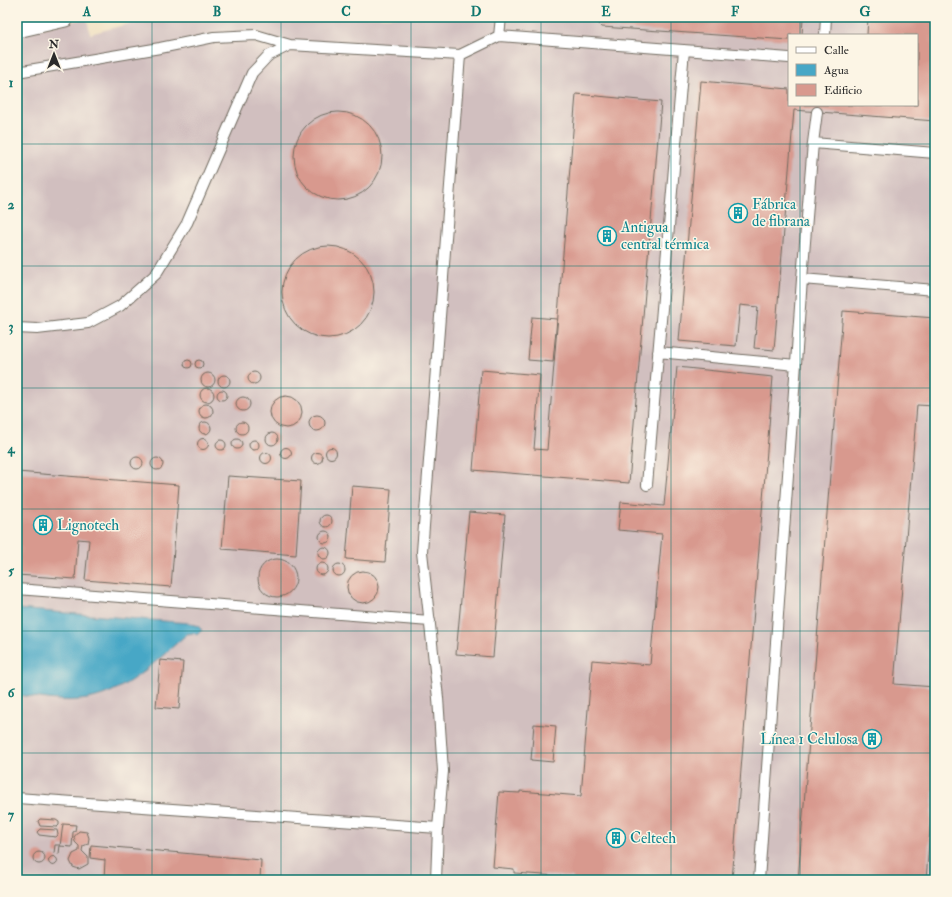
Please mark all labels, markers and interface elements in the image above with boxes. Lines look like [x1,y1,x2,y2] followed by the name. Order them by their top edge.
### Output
[82,4,92,20] text: A
[213,4,221,20] text: B
[341,4,351,20] text: C
[471,4,482,20] text: D
[601,4,611,20] text: E
[731,4,740,20] text: F
[860,4,871,20] text: G
[34,34,74,74] north arrow
[788,34,918,106] legend
[48,38,60,51] text: N
[824,43,849,58] text: Calle
[823,63,850,78] text: Agua
[9,75,14,91] text: 1
[824,83,862,98] text: Edificio
[752,195,811,231] place label: Fábrica de fibrana
[8,197,15,213] text: 2
[727,202,749,224] building icon: Fábrica de fibrana
[620,218,710,254] place label: Antigua central térmica
[596,225,618,247] building icon: Antigua central térmica
[9,319,14,335] text: 3
[6,441,15,457] text: 4
[32,514,54,536] building icon: Lignotech
[57,516,119,535] place label: Lignotech
[8,563,14,579] text: 5
[8,685,16,701] text: 6
[861,728,883,750] building icon: Línea 1 Celulosa
[760,730,859,749] place label: Línea 1 Celulosa
[8,807,15,823] text: 7
[605,827,627,849] building icon: Celtech
[630,829,676,848] place label: Celtech

